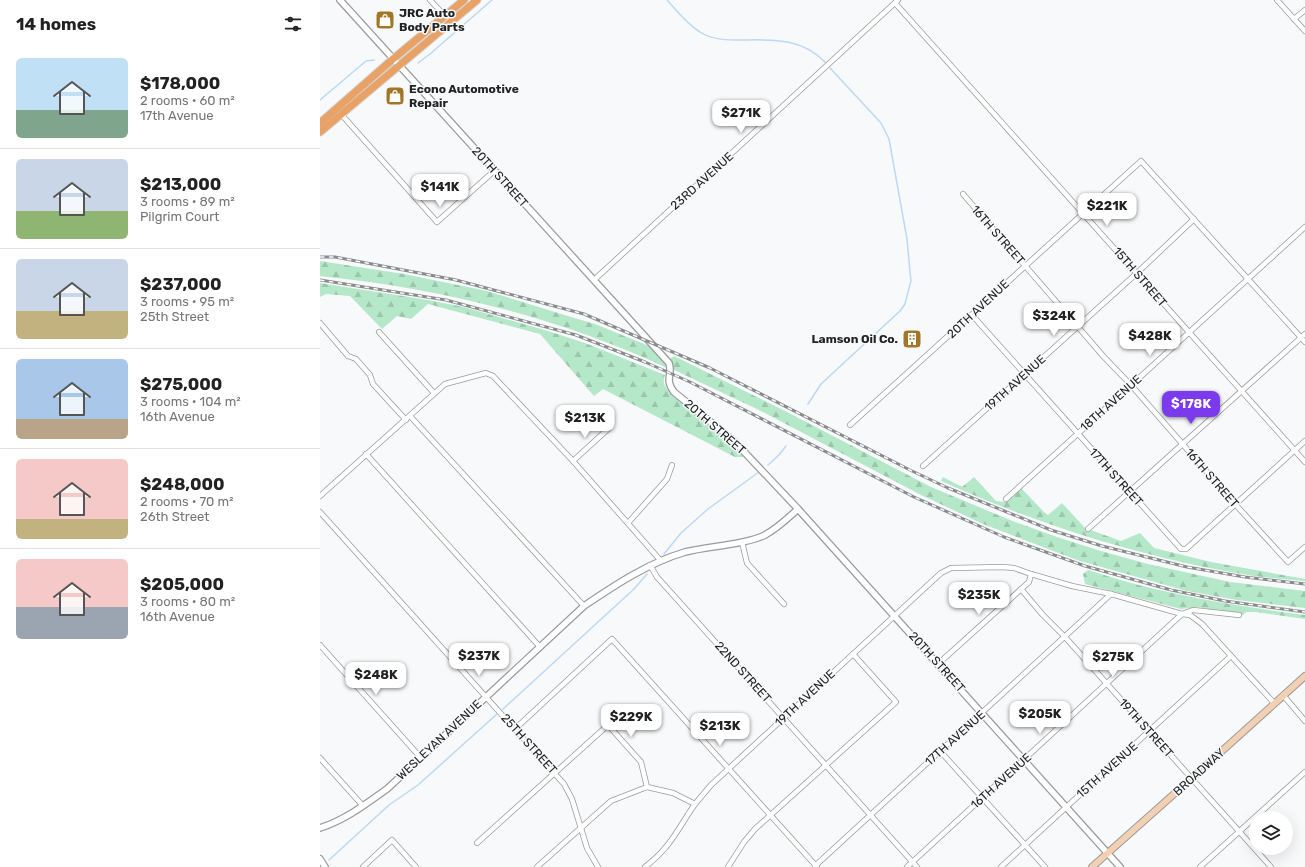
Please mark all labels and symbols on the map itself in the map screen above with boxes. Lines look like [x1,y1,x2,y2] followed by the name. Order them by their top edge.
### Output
[399,6,465,34] place label: JRC Auto Body Parts
[374,9,396,31] shop icon: JRC Auto Body Parts
[409,82,519,110] place label: Econo Automotive Repair
[384,85,406,107] shop icon: Econo Automotive Repair
[713,100,769,134] pin: $271K
[469,144,531,210] street label: 20TH STREET
[668,149,736,213] street label: 23RD AVENUE
[412,174,468,208] pin: $141K
[1079,193,1135,227] pin: $221K
[968,202,1028,268] street label: 16TH STREET
[1110,244,1170,310] street label: 15TH STREET
[944,277,1012,341] street label: 20TH AVENUE
[1026,303,1082,337] pin: $324K
[1122,323,1178,357] pin: $428K
[901,328,923,350] building icon: Lamson Oil Co.
[811,332,898,346] place label: Lamson Oil Co.
[982,352,1048,414] street label: 19TH AVENUE
[1078,372,1144,434] street label: 18TH AVENUE
[1163,391,1219,425] pin: $178K
[681,397,749,457] street label: 20TH STREET
[557,405,613,439] pin: $213K
[1086,445,1146,509] street label: 17TH STREET
[1182,445,1242,511] street label: 16TH STREET
[951,582,1007,616] pin: $235K
[906,629,968,695] street label: 20TH STREET
[712,639,774,705] street label: 22ND STREET
[451,643,507,677] pin: $237K
[1085,644,1141,678] pin: $275K
[348,662,404,696] pin: $248K
[772,667,838,729] street label: 19TH AVENUE
[1116,696,1176,760] street label: 19TH STREET
[394,697,484,783] street label: WESLEYAN AVENUE
[1012,701,1068,735] pin: $205K
[603,704,659,738] pin: $229K
[922,707,988,769] street label: 17TH AVENUE
[498,711,560,777] street label: 25TH STREET
[692,713,748,747] pin: $213K
[1074,739,1140,801] street label: 15TH AVENUE
[1170,745,1228,799] street label: BROADWAY
[968,750,1034,812] street label: 16TH AVENUE

